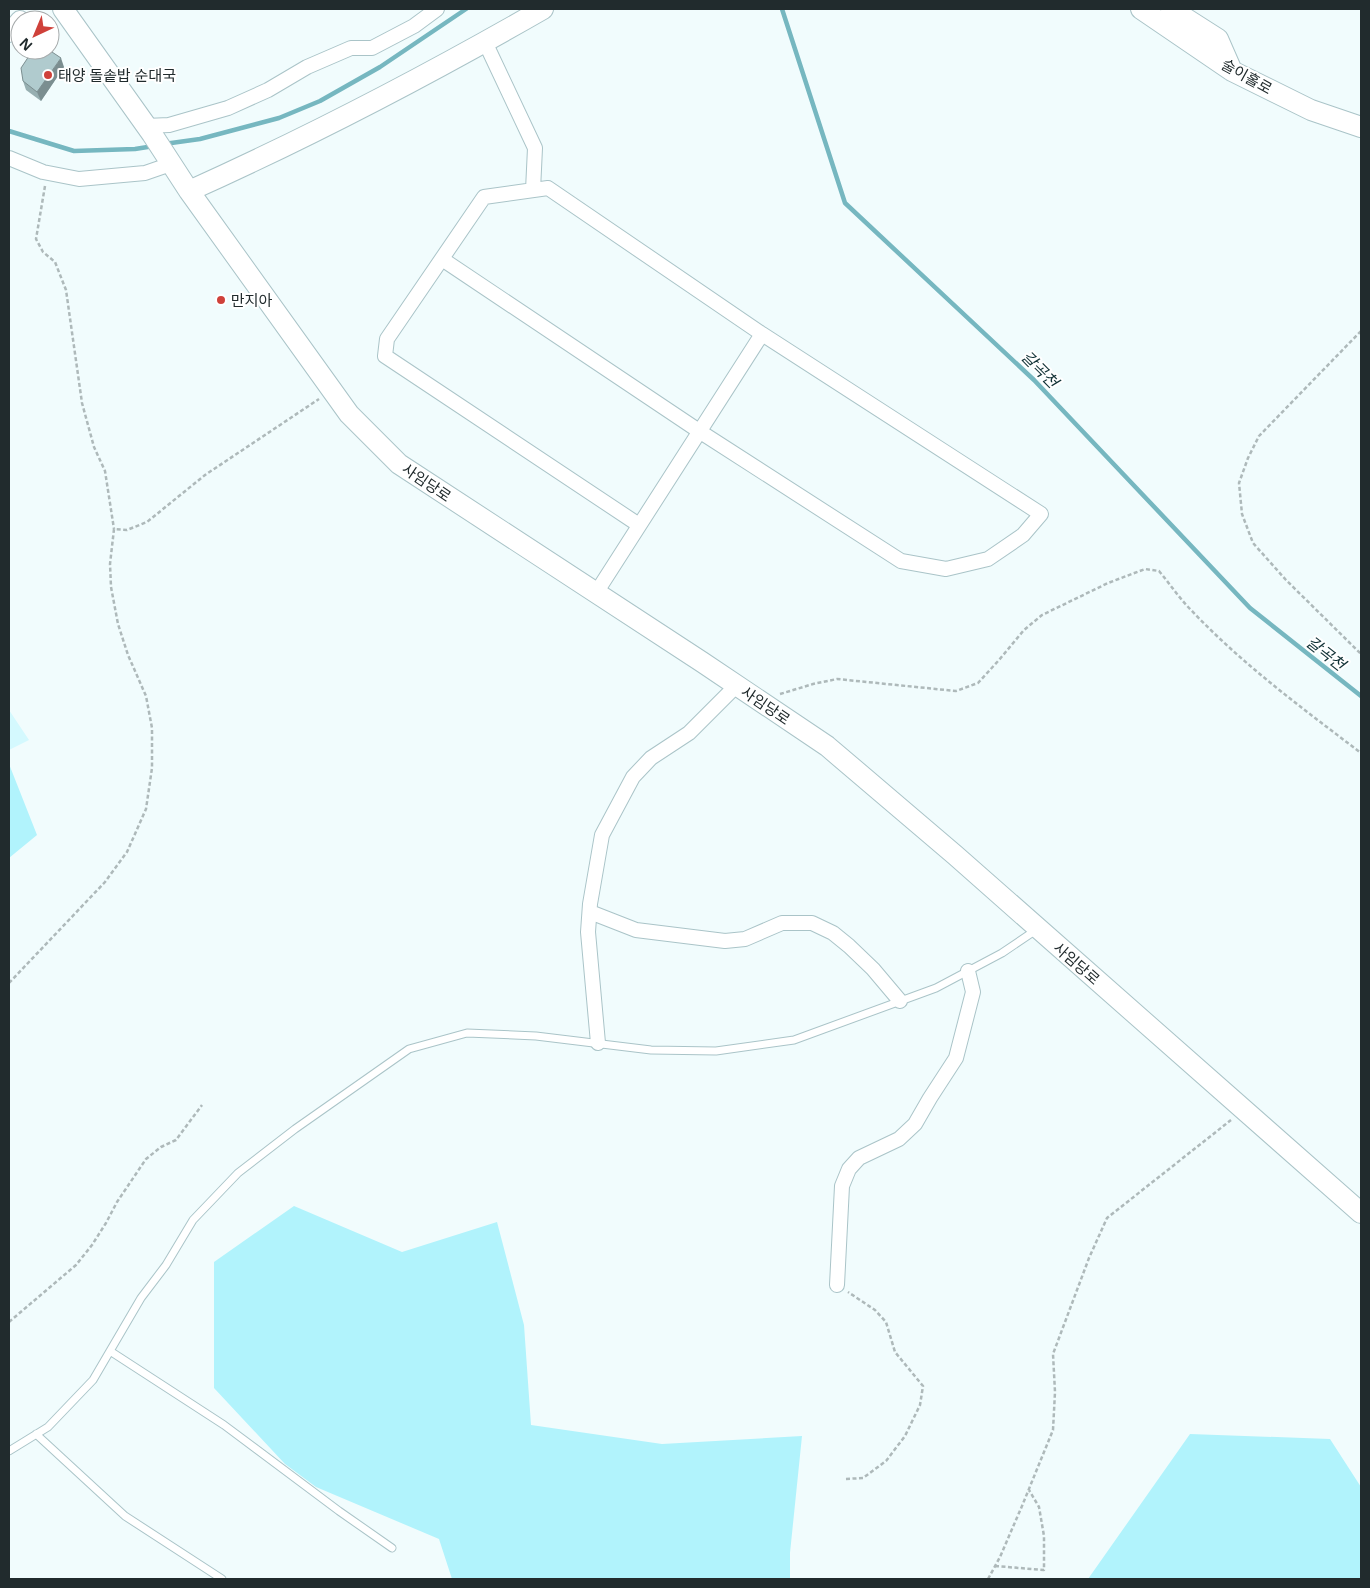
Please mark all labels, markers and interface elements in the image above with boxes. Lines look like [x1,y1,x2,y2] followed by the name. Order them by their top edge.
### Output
[10,10,60,60] north arrow
[15,34,36,56] text: N
[1218,54,1276,98] street label: 술이홀로
[58,65,176,85] place label: 태양 돌솥밥 순대국
[42,69,54,81] marker: 태양 돌솥밥 순대국
[231,290,273,310] place label: 만지아
[215,294,227,306] marker: 만지아
[1017,346,1065,394] water label: 갈곡천
[399,458,455,506] street label: 사임당로
[1302,631,1352,677] water label: 갈곡천
[738,681,794,729] street label: 사임당로
[1050,937,1104,989] street label: 사임당로

